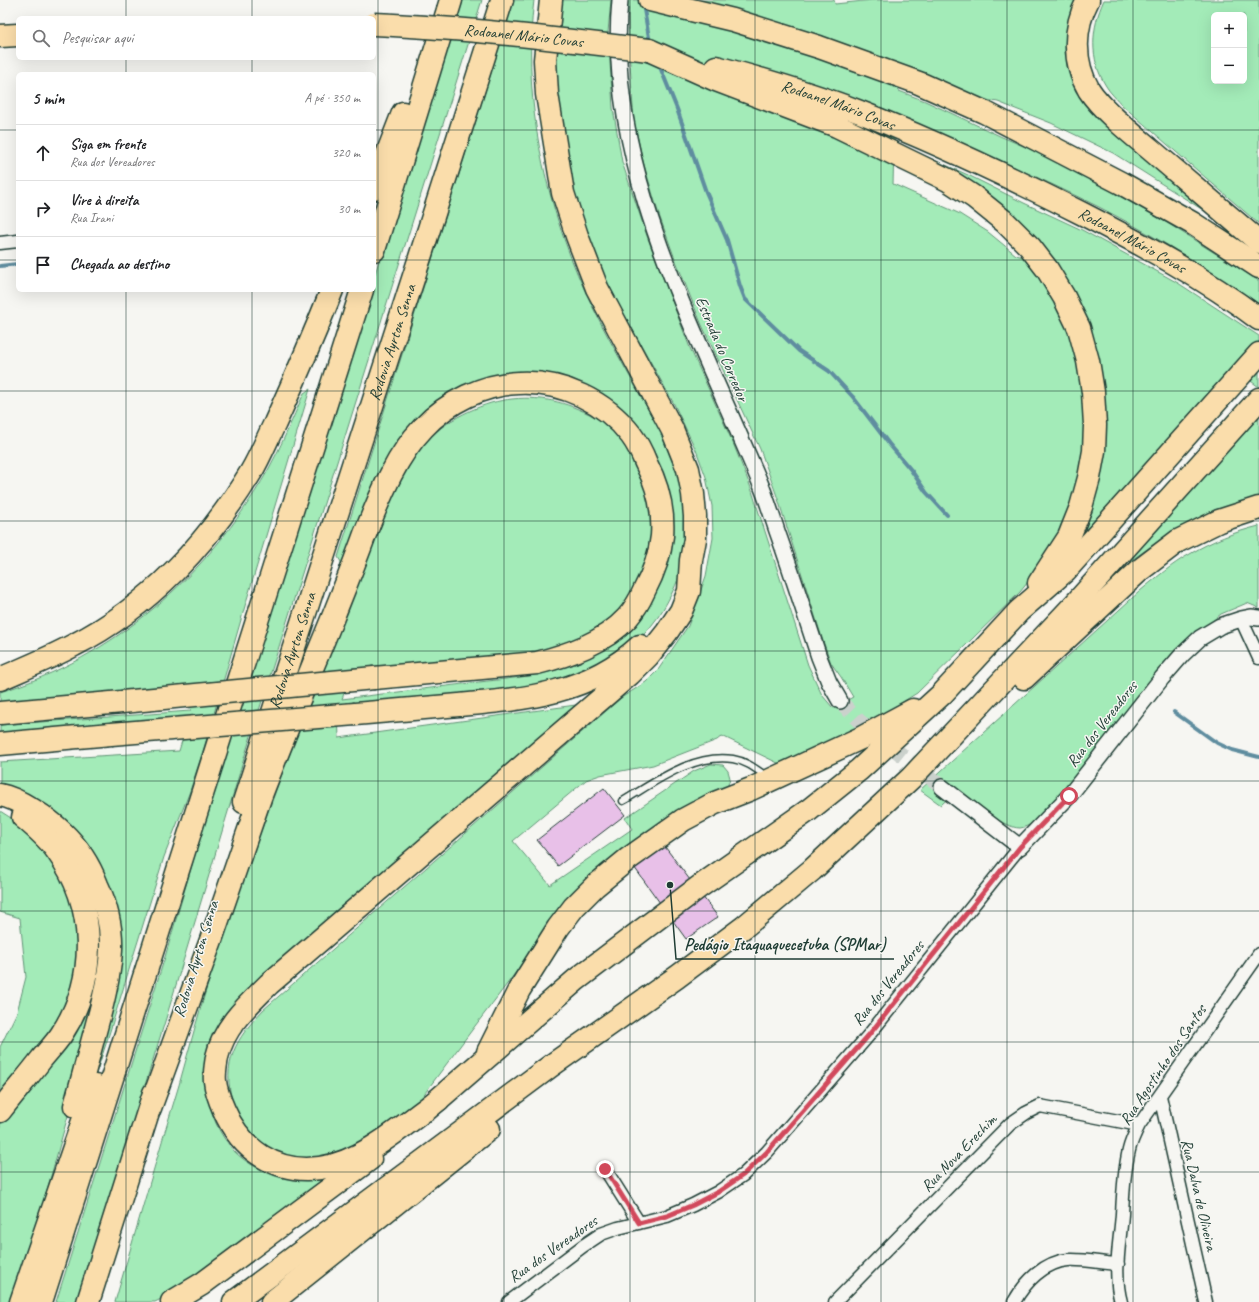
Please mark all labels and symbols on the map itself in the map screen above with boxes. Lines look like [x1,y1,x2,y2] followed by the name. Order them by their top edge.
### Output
[463,20,586,52] street label: Rodoanel Mário Covas
[779,76,899,136] street label: Rodoanel Mário Covas
[1075,203,1191,279] street label: Rodoanel Mário Covas
[364,281,421,403] street label: Rodovia Ayrton Senna
[691,294,754,406] street label: Estrada do Corredor
[264,589,321,711] street label: Rodovia Ayrton Senna
[1062,676,1143,771] street label: Rua dos Vereadores
[1060,787,1078,805] route start
[169,897,224,1020] street label: Rodovia Ayrton Senna
[676,930,894,959] callout: Pedágio Itaquaquecetuba (SPMar)
[684,934,887,955] text: Pedágio Itaquaquecetuba (SPMar)
[847,935,929,1030] street label: Rua dos Vereadores
[1115,1000,1212,1129] street label: Rua Agostinho dos Santos
[917,1109,1002,1196] street label: Rua Nova Erechim
[1176,1137,1222,1254] street label: Rua Dalva de Oliveira
[596,1160,614,1178] route end
[505,1210,603,1287] street label: Rua dos Vereadores

